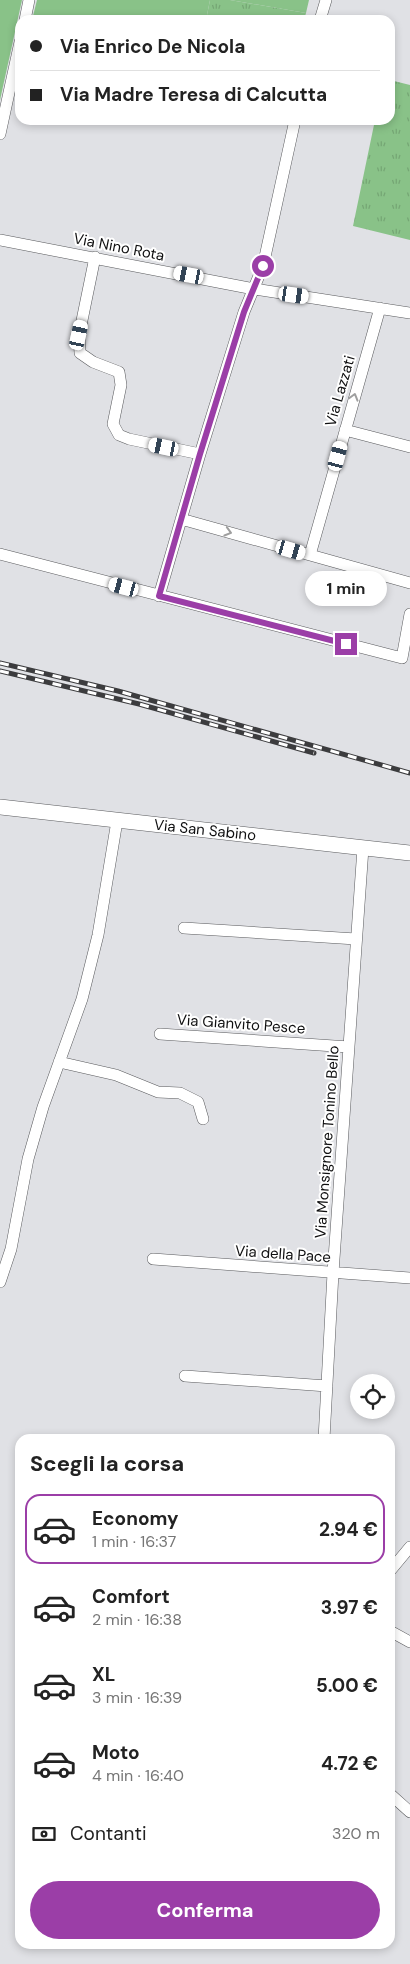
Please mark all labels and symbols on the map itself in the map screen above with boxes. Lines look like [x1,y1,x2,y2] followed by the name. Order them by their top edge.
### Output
[72,228,166,266] street label: Via Nino Rota
[252,255,274,277] route start
[172,265,205,285] car
[278,285,309,305] car
[68,319,89,351] car
[320,353,360,429] street label: Via Lazzati
[349,393,359,401] one-way arrow
[147,437,180,457] car
[326,440,349,472] car
[223,526,232,537] one-way arrow
[274,539,307,561] car
[305,572,387,606] callout: 1 min
[107,576,140,598] car
[335,633,357,655] route end
[153,815,257,845] street label: Via San Sabino
[176,1010,306,1038] street label: Via Gianvito Pesce
[310,1045,344,1239] street label: Via Monsignore Tonino Bello
[234,1241,332,1267] street label: Via della Pace

